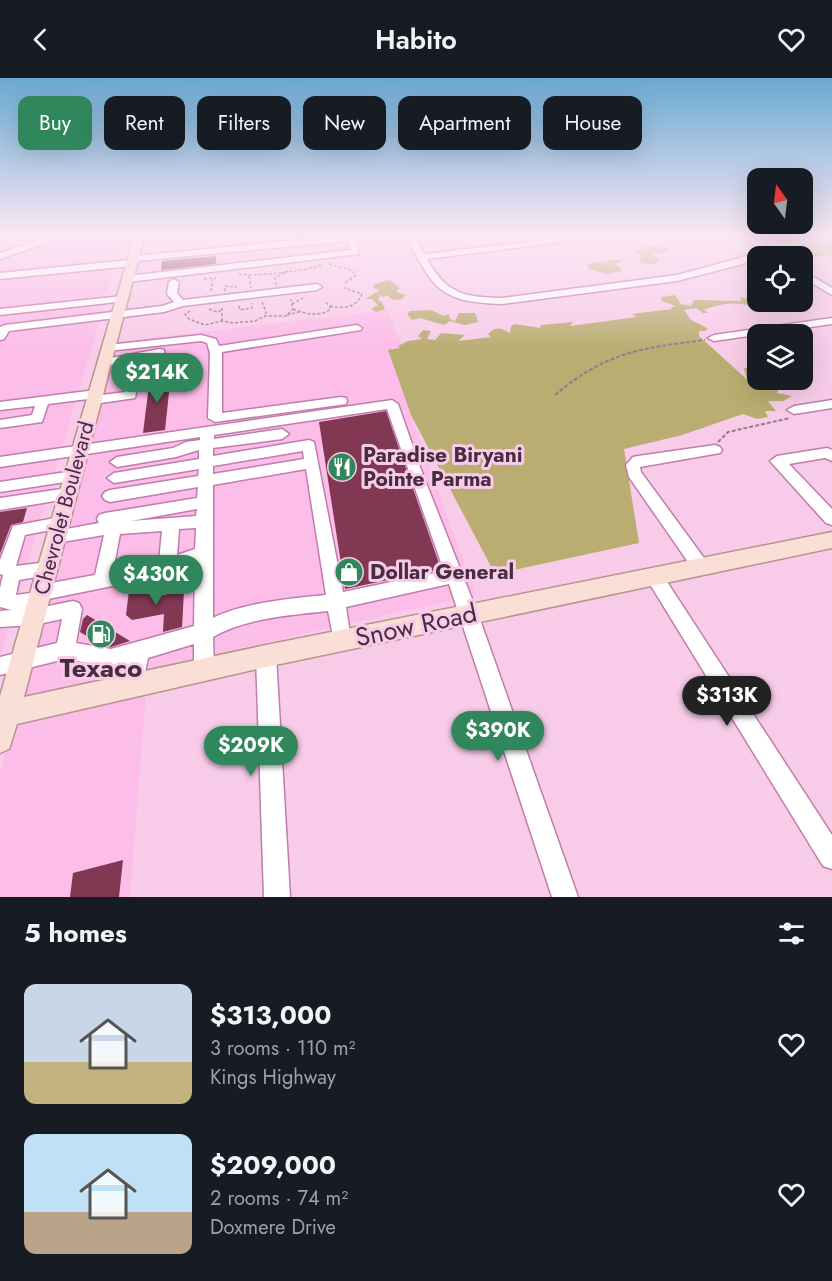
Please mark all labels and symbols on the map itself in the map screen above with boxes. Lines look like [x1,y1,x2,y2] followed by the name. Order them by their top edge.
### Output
[747,168,813,234] north arrow
[115,353,199,404] pin: $214K
[26,418,102,598] street label: Chevrolet Boulevard
[363,440,523,494] place label: Paradise Biryani Pointe Parma
[326,451,358,483] restaurant icon: Paradise Biryani Pointe Parma
[114,555,198,606] pin: $430K
[333,556,365,588] shop icon: Dollar General
[370,557,514,587] place label: Dollar General
[352,594,480,656] street label: Snow Road
[85,618,117,650] fuel station icon: Texaco
[60,649,142,687] place label: Texaco
[685,676,769,727] pin: $313K
[456,711,540,762] pin: $390K
[209,726,293,777] pin: $209K

